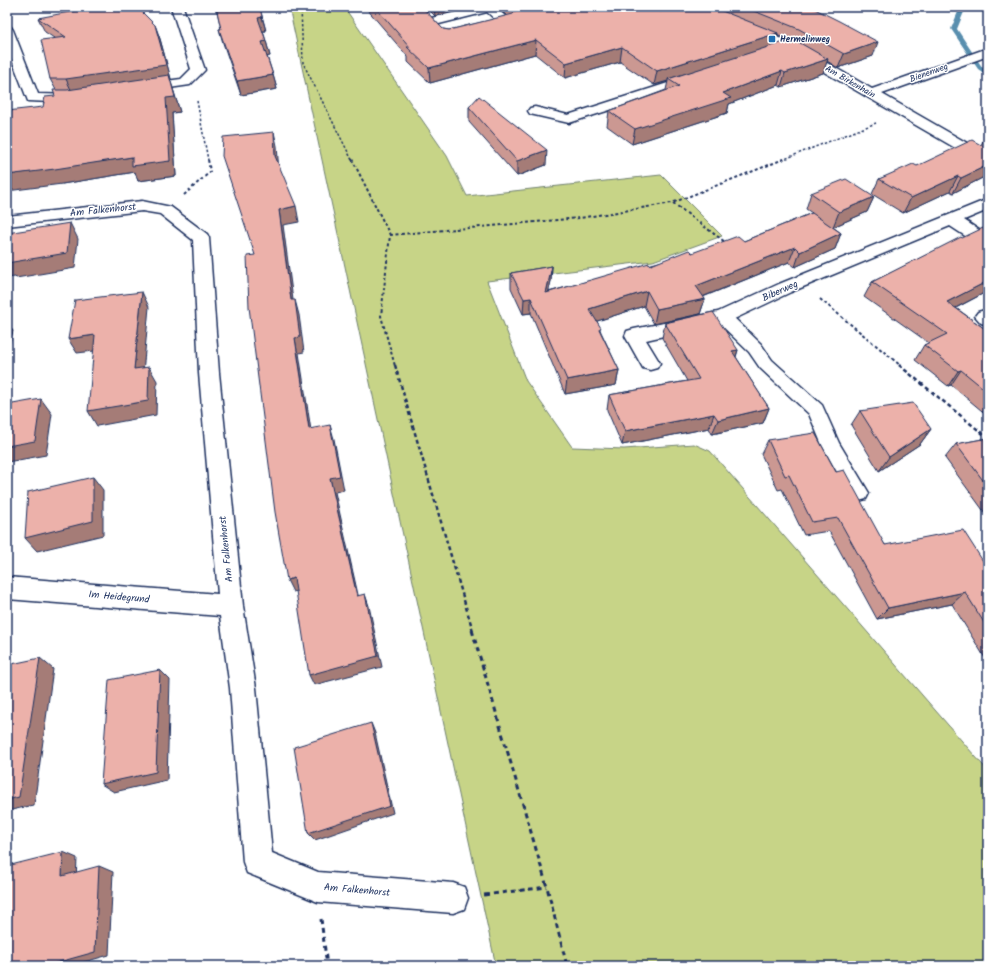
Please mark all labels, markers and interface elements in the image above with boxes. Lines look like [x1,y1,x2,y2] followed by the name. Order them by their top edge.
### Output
[780,32,830,47] place label: Hermelinweg
[767,34,777,44] marker: Hermelinweg
[908,59,950,87] street label: Bienenweg
[822,61,878,103] street label: Am Birkenhain
[69,199,137,221] street label: Am Falkenhorst
[759,276,801,306] street label: Biberweg
[215,515,237,583] street label: Am Falkenhorst
[88,586,151,608] street label: Im Heidegrund
[323,879,391,901] street label: Am Falkenhorst

